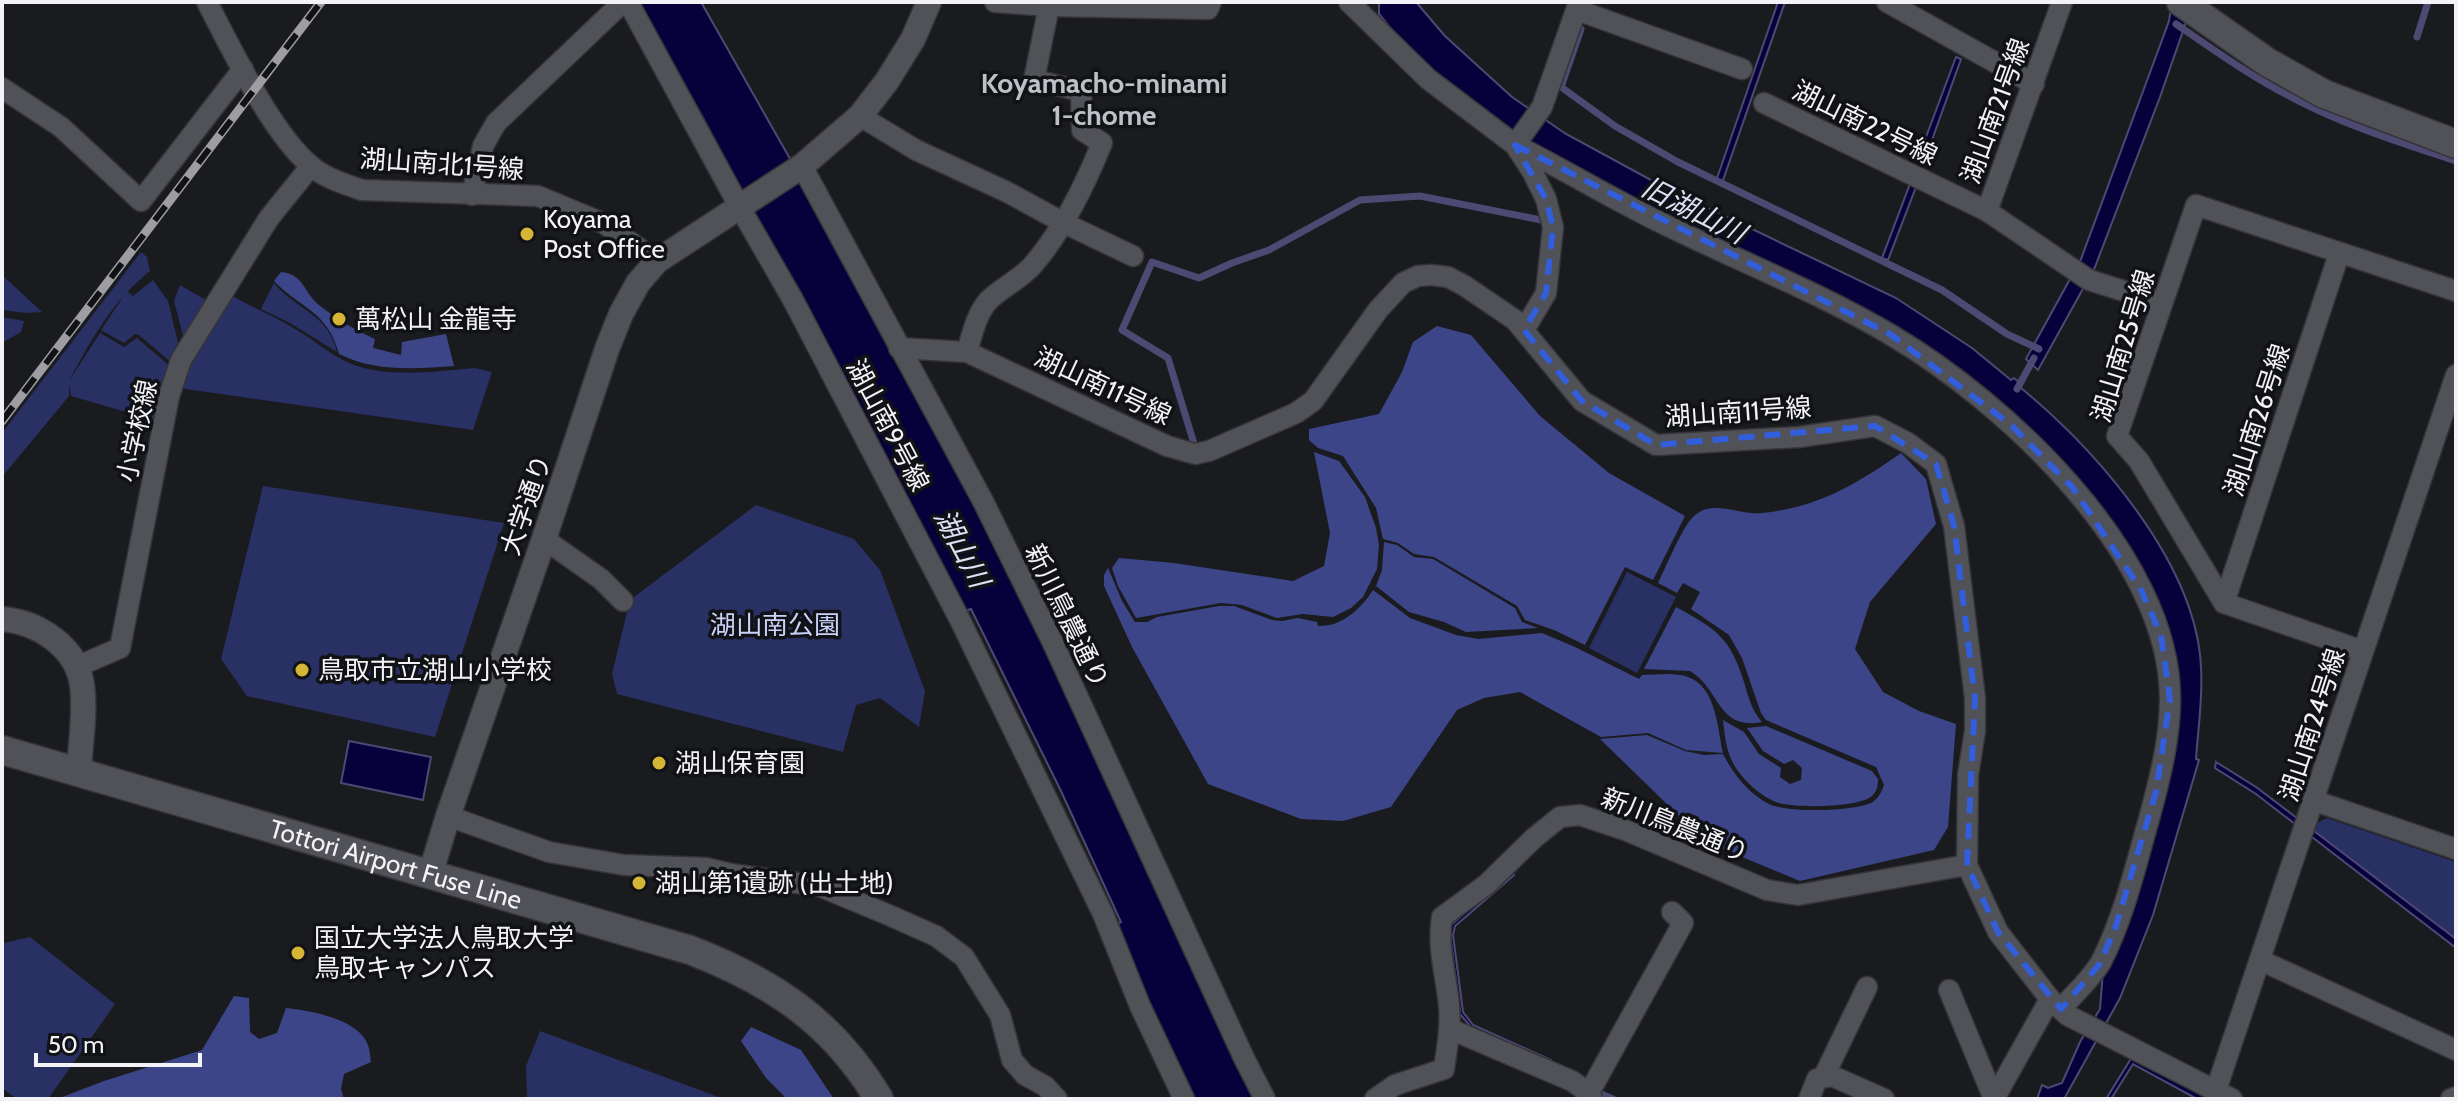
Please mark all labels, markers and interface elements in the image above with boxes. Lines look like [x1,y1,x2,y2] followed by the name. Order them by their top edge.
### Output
[1954,34,2036,188] street label: 湖山南21号線
[981,66,1227,132] district label: Koyamacho-minami 1-chome
[1787,74,1943,172] street label: 湖山南22号線
[359,142,525,186] street label: 湖山南北1号線
[1636,169,1754,252] water label: 旧湖山川
[543,203,665,265] place label: Koyama Post Office
[518,225,536,243] marker: Koyama Post Office
[2085,266,2161,426] street label: 湖山南25号線
[355,303,517,335] place label: 萬松山 金龍寺
[330,310,348,328] marker: 萬松山 金龍寺
[1030,340,1176,432] street label: 湖山南11号線
[2217,340,2297,500] street label: 湖山南26号線
[840,354,936,496] street label: 湖山南9号線
[111,377,163,485] street label: 小学校線
[1664,391,1812,433] street label: 湖山南11号線
[494,451,558,559] street label: 大学通り
[927,503,998,596] water label: 湖山川
[1018,539,1116,693] street label: 新川鳥農通り
[710,609,840,641] park label: 湖山南公園
[2272,645,2352,805] street label: 湖山南24号線
[318,654,552,686] place label: 鳥取市立湖山小学校
[293,661,311,679] marker: 鳥取市立湖山小学校
[675,747,805,779] place label: 湖山保育園
[650,754,668,772] marker: 湖山保育園
[1597,781,1753,869] street label: 新川鳥農通り
[266,813,526,916] street label: Tottori Airport Fuse Line
[655,867,894,899] place label: 湖山第1遺跡 (出土地)
[630,874,648,892] marker: 湖山第1遺跡 (出土地)
[314,922,574,984] place label: 国立大学法人鳥取大学 鳥取キャンパス
[289,944,307,962] marker: 国立大学法人鳥取大学 鳥取キャンパス
[36,1017,200,1067] scale bar
[48,1030,104,1059] text: 50 m

